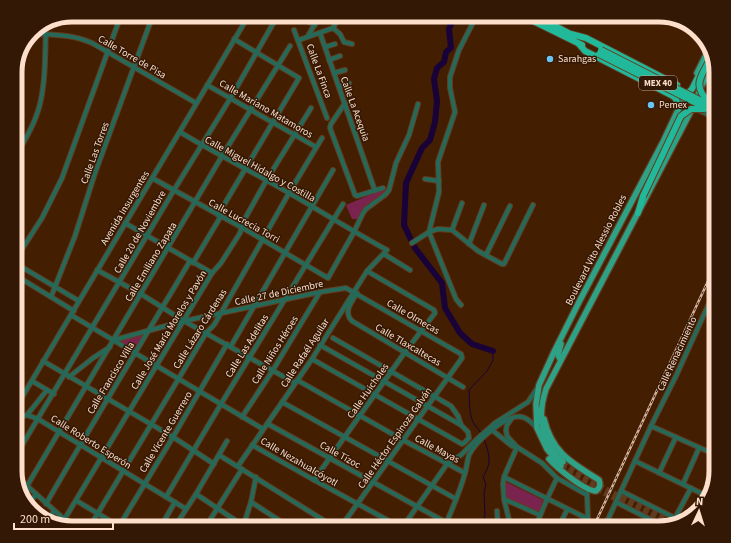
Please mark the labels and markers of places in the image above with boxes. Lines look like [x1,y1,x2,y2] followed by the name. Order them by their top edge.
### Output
[558,52,596,66] place label: Sarahgas
[545,54,555,64] marker: Sarahgas
[659,98,688,112] place label: Pemex
[646,100,656,110] marker: Pemex

